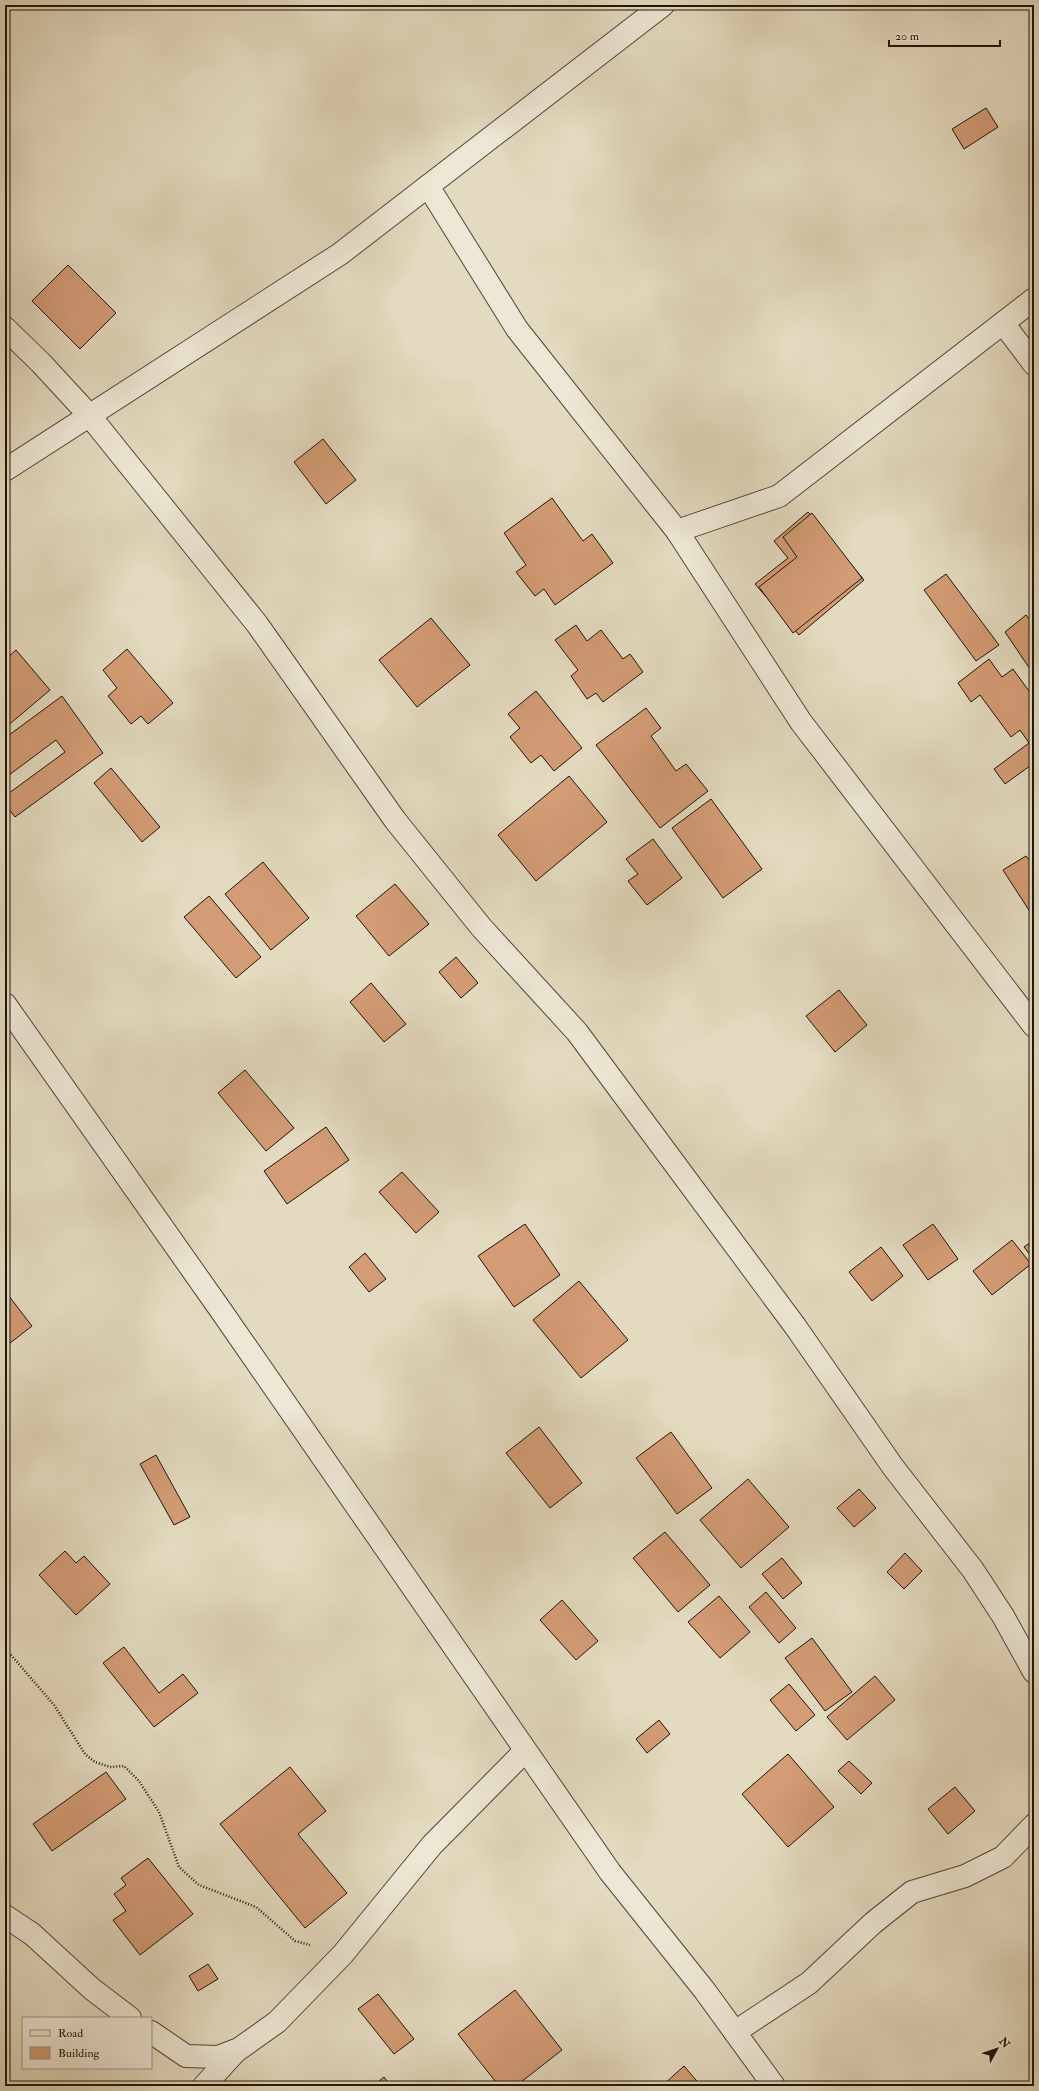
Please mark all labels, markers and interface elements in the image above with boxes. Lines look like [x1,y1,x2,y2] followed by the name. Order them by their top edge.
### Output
[889,22,1000,48] scale bar
[895,29,920,44] text: 20 m
[22,2017,152,2069] legend
[58,2026,83,2041] text: Road
[977,2029,1017,2069] north arrow
[995,2034,1013,2052] text: N
[58,2046,101,2061] text: Building

